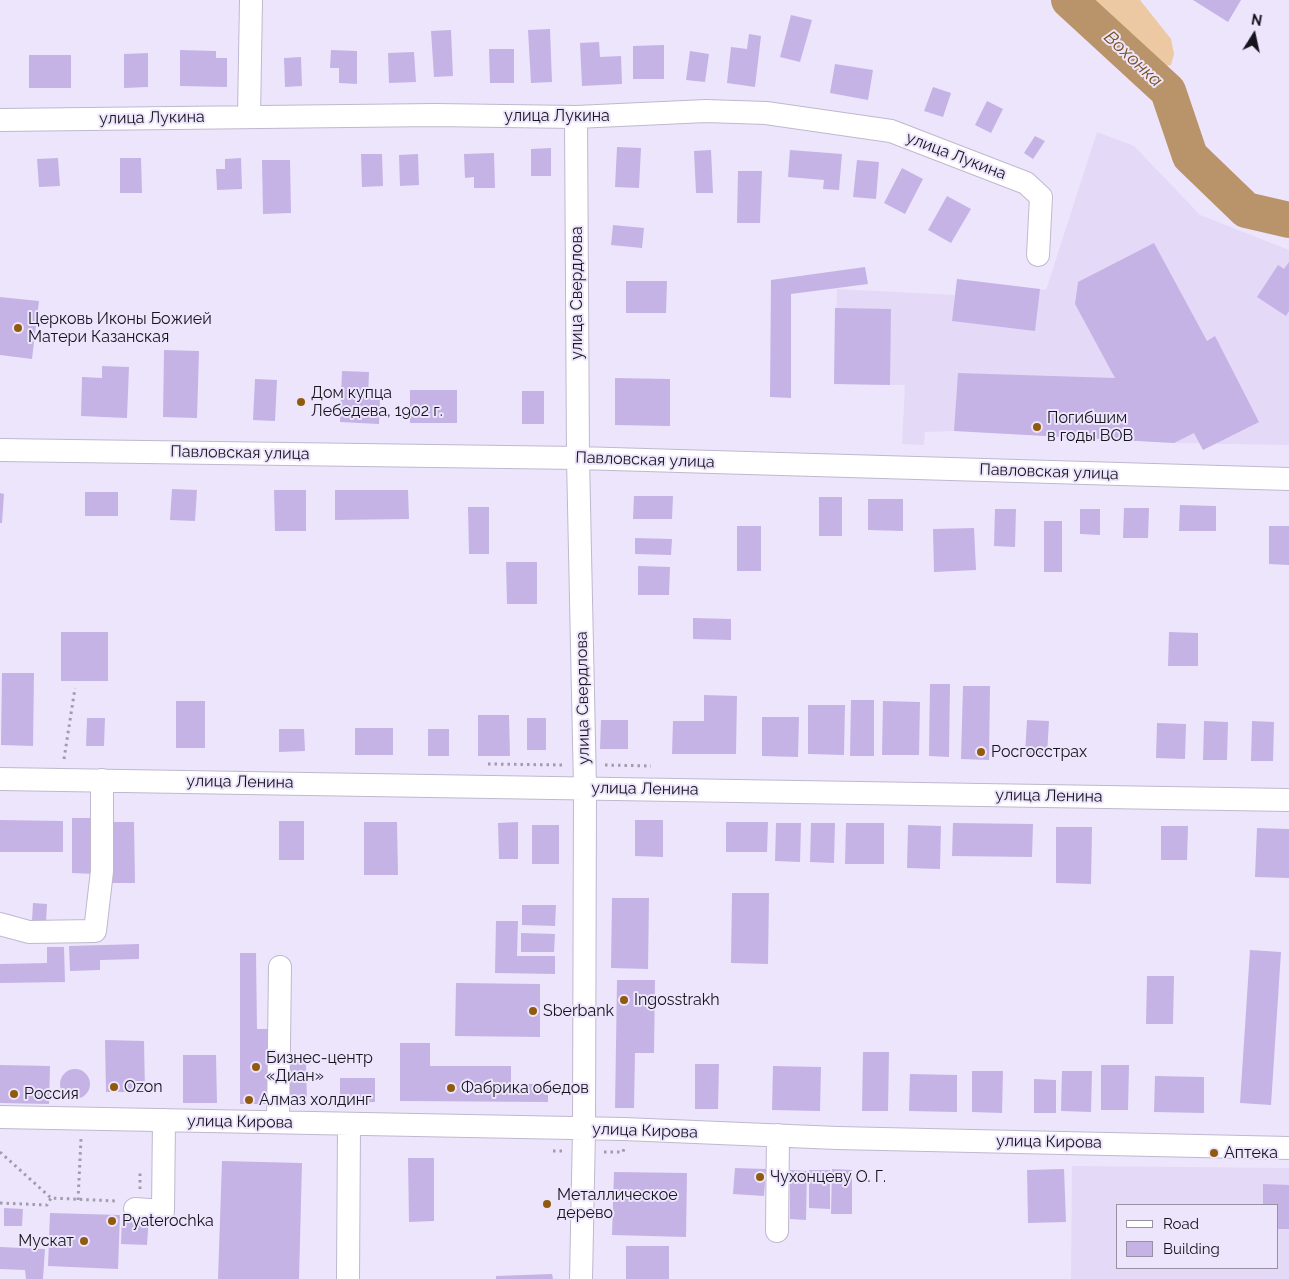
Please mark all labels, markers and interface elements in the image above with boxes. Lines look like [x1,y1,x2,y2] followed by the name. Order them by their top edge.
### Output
[1229,10,1279,60] north arrow
[1250,11,1263,29] text: N
[1099,27,1167,91] water label: Вохонка
[504,106,610,126] street label: улица Лукина
[99,107,205,129] street label: улица Лукина
[903,128,1009,184] street label: улица Лукина
[567,226,587,360] street label: улица Свердлова
[28,309,212,347] place label: Церковь Иконы Божией Матери Казанская
[12,322,24,334] marker: Церковь Иконы Божией Матери Казанская
[311,383,443,421] place label: Дом купца Лебедева, 1902 г.
[295,396,307,408] marker: Дом купца Лебедева, 1902 г.
[1047,408,1133,446] place label: Погибшим в годы ВОВ
[1031,421,1043,433] marker: Погибшим в годы ВОВ
[170,442,310,464] street label: Павловская улица
[575,448,715,472] street label: Павловская улица
[979,460,1119,484] street label: Павловская улица
[572,631,594,765] street label: улица Свердлова
[991,742,1087,762] place label: Росгосстрах
[975,746,987,758] marker: Росгосстрах
[186,771,294,793] street label: улица Ленина
[591,778,699,800] street label: улица Ленина
[995,785,1103,807] street label: улица Ленина
[634,990,720,1010] place label: Ingosstrakh
[618,994,630,1006] marker: Ingosstrakh
[543,1001,614,1021] place label: Sberbank
[527,1005,539,1017] marker: Sberbank
[266,1048,373,1086] place label: Бизнес-центр «Диан»
[250,1061,262,1073] marker: Бизнес-центр «Диан»
[124,1077,163,1097] place label: Ozon
[461,1078,589,1098] place label: Фабрика обедов
[108,1081,120,1093] marker: Ozon
[445,1082,457,1094] marker: Фабрика обедов
[24,1084,79,1104] place label: Россия
[8,1088,20,1100] marker: Россия
[259,1090,372,1110] place label: Алмаз холдинг
[243,1094,255,1106] marker: Алмаз холдинг
[187,1111,293,1133] street label: улица Кирова
[592,1120,698,1142] street label: улица Кирова
[996,1131,1102,1153] street label: улица Кирова
[1224,1143,1278,1163] place label: Аптека
[1208,1147,1220,1159] marker: Аптека
[770,1167,886,1187] place label: Чухонцеву О. Г.
[754,1171,766,1183] marker: Чухонцеву О. Г.
[557,1185,678,1223] place label: Металлическое дерево
[541,1198,553,1210] marker: Металлическое дерево
[1116,1204,1279,1269] legend
[122,1211,214,1231] place label: Pyaterochka
[106,1215,118,1227] marker: Pyaterochka
[1163,1215,1199,1233] text: Road
[18,1231,74,1251] place label: Мускат
[78,1235,90,1247] marker: Мускат
[1163,1240,1220,1258] text: Building

